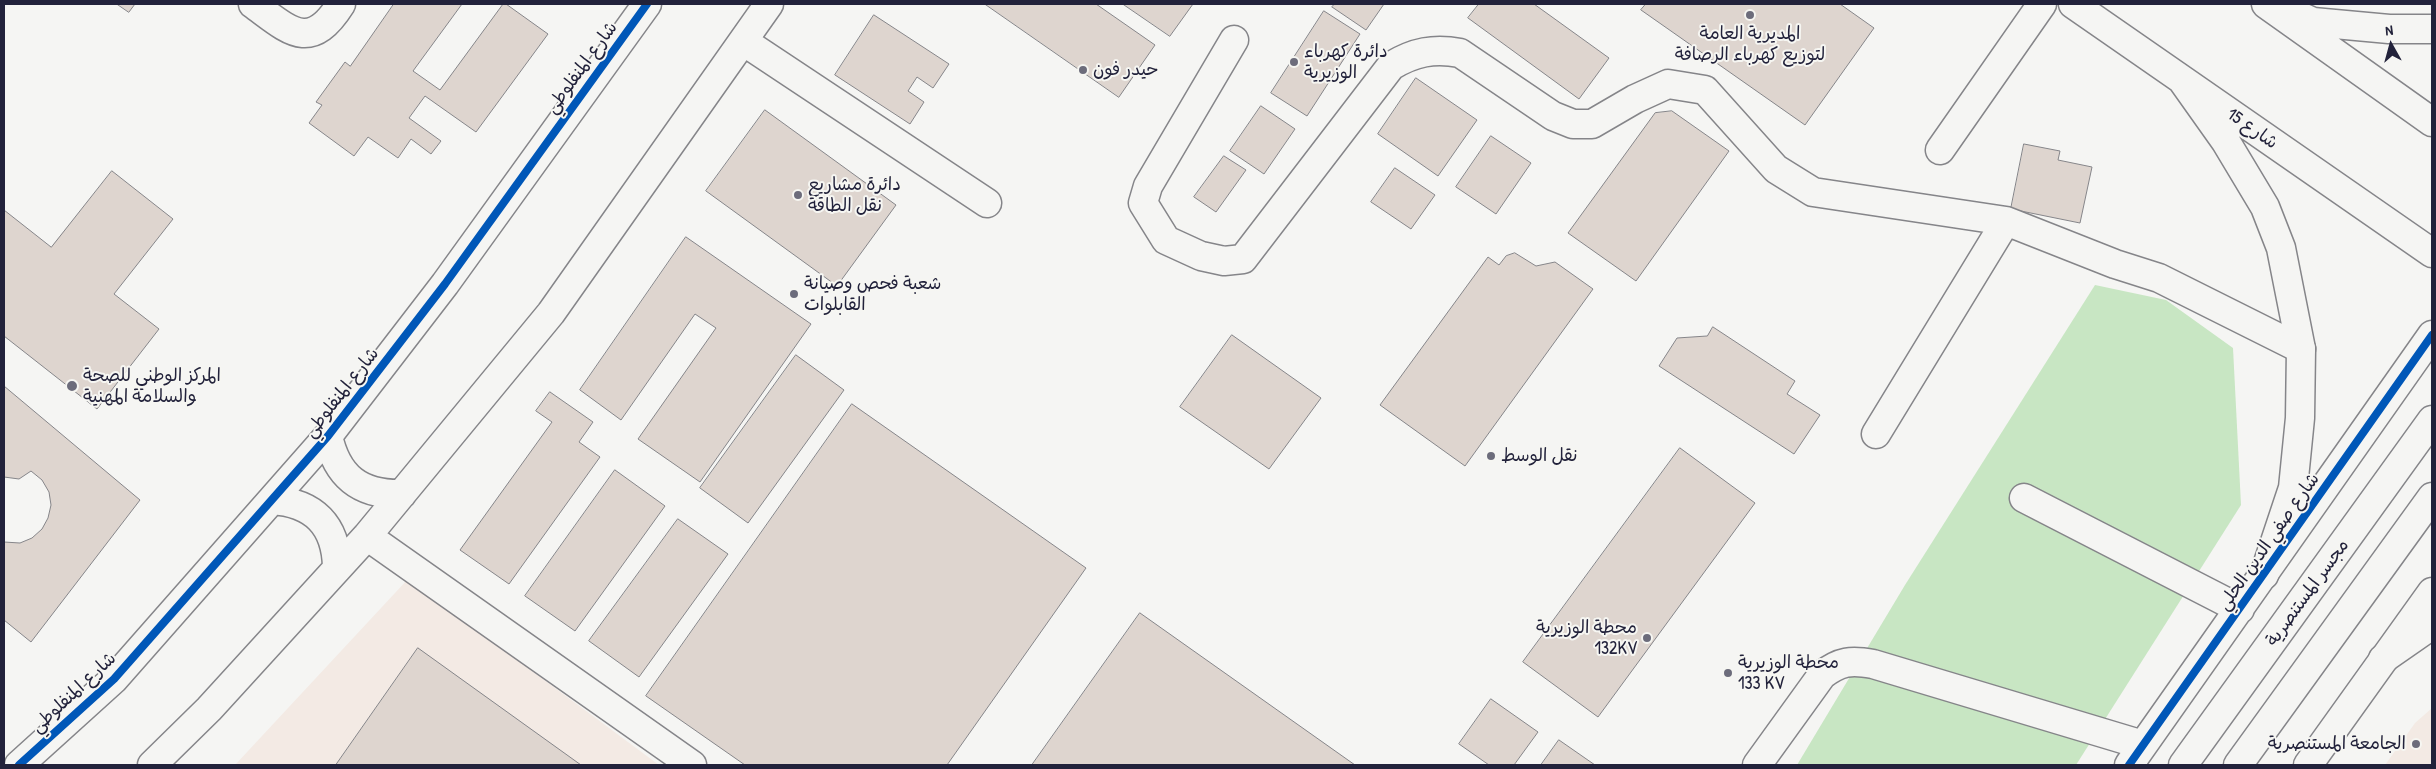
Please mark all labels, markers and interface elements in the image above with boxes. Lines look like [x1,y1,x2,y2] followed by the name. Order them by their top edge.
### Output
[1744,9,1756,21] marker: المديرية العامة لتوزيع كهرباء الرصافة
[541,18,623,118] street label: شارع المنفلوطي
[2366,20,2416,70] north arrow
[2384,20,2394,39] text: N
[1675,23,1825,66] place label: المديرية العامة لتوزيع كهرباء الرصافة
[1304,41,1388,84] place label: دائرة كهرباء الوزيرية
[1288,56,1300,68] marker: دائرة كهرباء الوزيرية
[1093,59,1159,81] place label: حيدر فون
[1077,64,1089,76] marker: حيدر فون
[2222,104,2282,154] street label: شارع 15
[808,174,901,216] place label: دائرة مشاريع نقل الطاقة
[792,189,804,201] marker: دائرة مشاريع نقل الطاقة
[804,273,941,316] place label: شعبة فحص وصيانة القابلوات
[788,288,800,300] marker: شعبة فحص وصيانة القابلوات
[300,344,384,442] street label: شارع المنفلوطي
[83,365,221,408] place label: المركز الوطني للصحة والسلامة المهنية
[65,379,79,393] marker: المركز الوطني للصحة والسلامة المهنية
[1501,445,1578,467] place label: نقل الوسط
[1485,450,1497,462] marker: نقل الوسط
[2213,469,2325,615] street label: شارع صفي الدين الحلي
[2262,535,2354,651] street label: مجسر المستنصرية
[1536,617,1637,660] place label: محطة الوزيرية 132KV
[1641,632,1653,644] marker: محطة الوزيرية 132KV
[27,648,121,738] street label: شارع المنفلوطي
[1738,652,1839,694] place label: محطة الوزيرية 133 KV
[1722,667,1734,679] marker: محطة الوزيرية 133 KV
[2268,733,2406,755] place label: الجامعة المستنصرية
[2410,738,2422,750] marker: الجامعة المستنصرية

